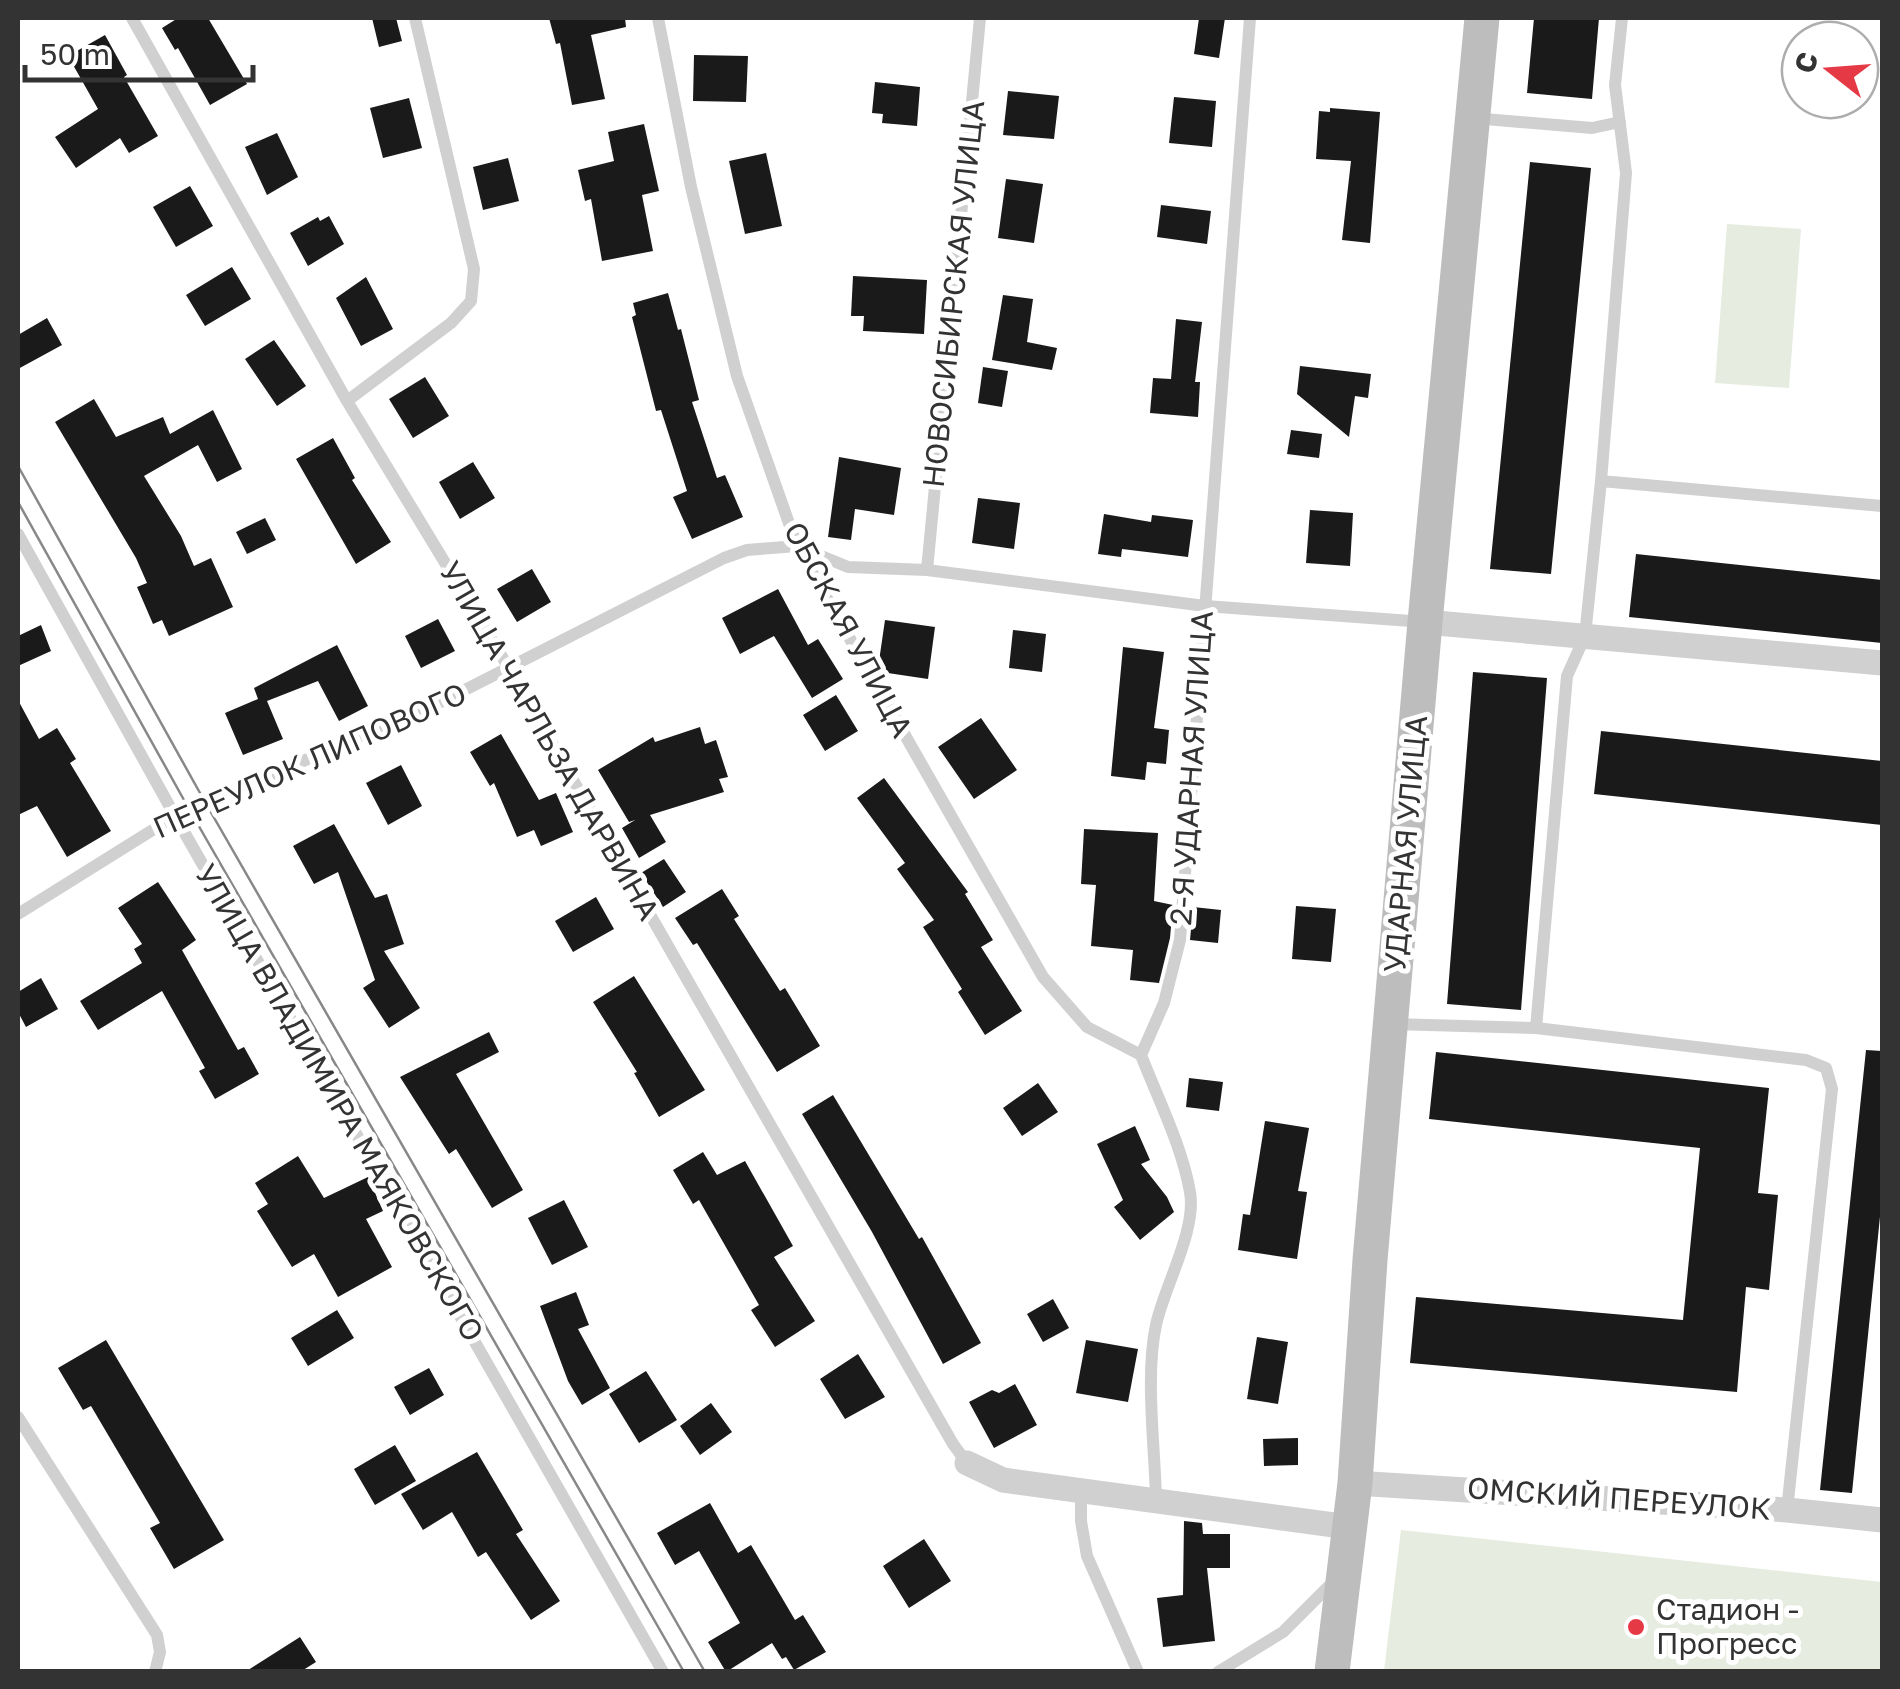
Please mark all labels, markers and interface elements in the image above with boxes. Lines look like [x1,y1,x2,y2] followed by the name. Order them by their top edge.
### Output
[25,20,252,82] scale bar
[1780,20,1880,120] north arrow
[40,36,110,72] text: 50 m
[1787,48,1824,77] text: С
[915,98,991,489] street label: НОВОСИБИРСКАЯ УЛИЦА
[777,516,921,743] street label: ОБСКАЯ УЛИЦА
[432,555,667,926] street label: УЛИЦА ЧАРЛЬЗА ДАРВИНА
[1162,609,1220,926] street label: 2-Я УДАРНАЯ УЛИЦА
[147,675,472,845] street label: ПЕРЕУЛОК ЛИПОВОГО
[1376,714,1434,974] street label: УДАРНАЯ УЛИЦА
[188,858,492,1347] street label: УЛИЦА ВЛАДИМИРА МАЯКОВСКОГО
[1466,1469,1772,1527] street label: ОМСКИЙ ПЕРЕУЛОК
[1656,1591,1799,1661] place label: Стадион - Прогресс
[1625,1616,1647,1638] marker: Стадион - Прогресс

